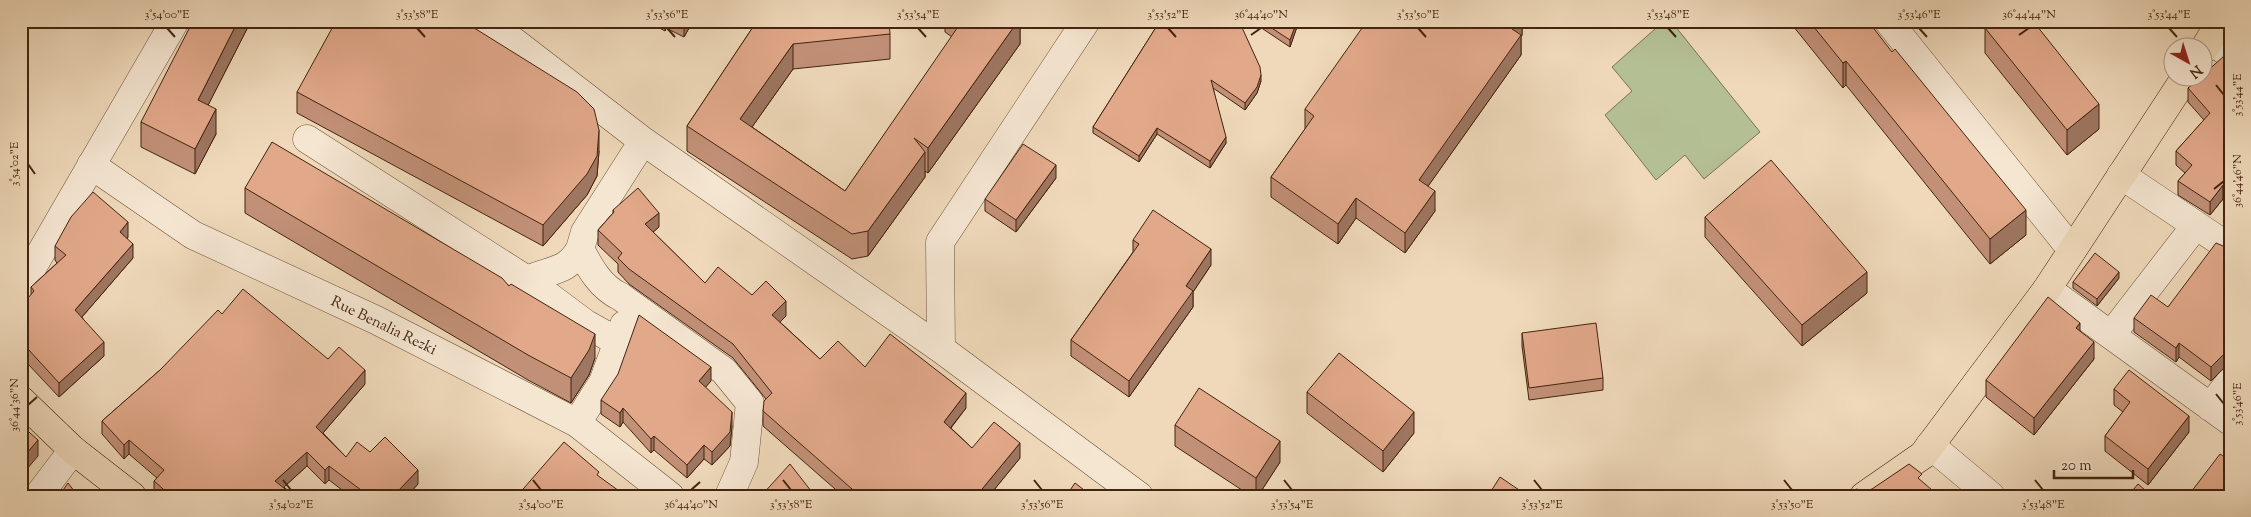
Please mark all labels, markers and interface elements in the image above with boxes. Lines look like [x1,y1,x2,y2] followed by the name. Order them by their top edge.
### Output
[144,6,190,24] text: 3°54'00"E
[396,6,439,24] text: 3°53'58"E
[646,6,689,24] text: 3°53'56"E
[897,6,940,24] text: 3°53'54"E
[1147,6,1190,24] text: 3°53'52"E
[1234,6,1288,24] text: 36°44'40"N
[1397,6,1440,24] text: 3°53'50"E
[1646,6,1690,24] text: 3°53'48"E
[1898,6,1941,24] text: 3°53'46"E
[2002,6,2056,24] text: 36°44'44"N
[2147,6,2191,24] text: 3°53'44"E
[2164,38,2214,88] north arrow
[2184,59,2206,82] text: N
[2229,73,2247,117] text: 3°53'44"E
[6,141,24,186] text: 3°54'02"E
[2229,154,2247,208] text: 36°44'46"N
[327,292,440,361] street label: Rue Benalia Rezki
[6,378,24,432] text: 36°44'36"N
[2229,382,2247,425] text: 3°53'46"E
[2054,447,2132,479] scale bar
[2061,456,2092,477] text: 20 m
[269,496,314,514] text: 3°54'02"E
[518,496,564,514] text: 3°54'00"E
[664,496,718,514] text: 36°44'40"N
[770,496,813,514] text: 3°53'58"E
[1021,496,1064,514] text: 3°53'56"E
[1271,496,1314,514] text: 3°53'54"E
[1521,496,1564,514] text: 3°53'52"E
[1771,496,1814,514] text: 3°53'50"E
[2021,496,2065,514] text: 3°53'48"E

